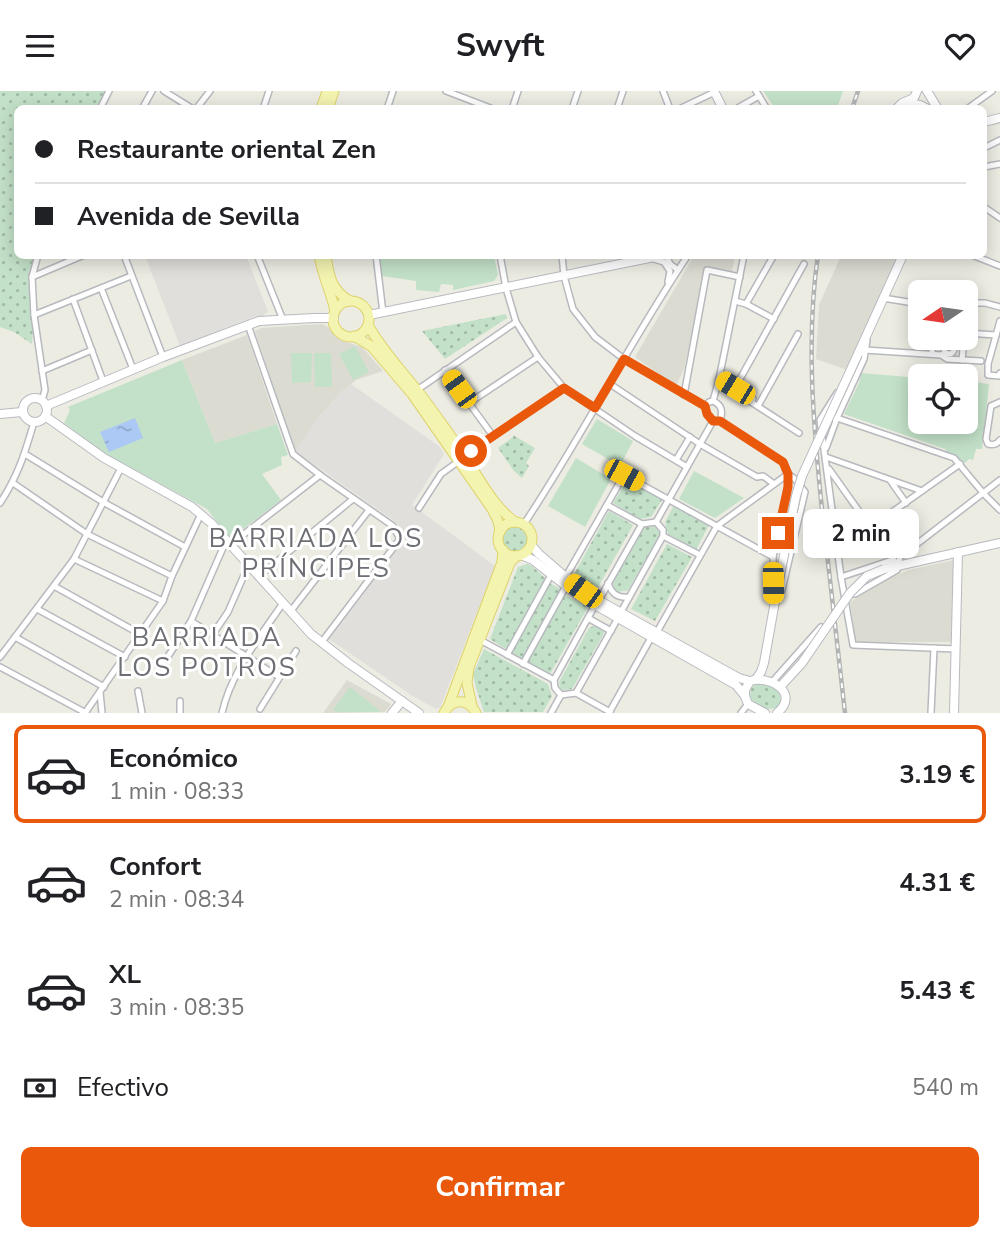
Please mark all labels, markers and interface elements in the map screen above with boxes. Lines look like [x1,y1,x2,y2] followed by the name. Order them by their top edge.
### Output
[456,24,544,67] text: Swyft
[21,27,59,65] icon: menu
[941,27,979,65] icon: heart
[77,132,376,167] text: Restaurante oriental Zen
[77,199,300,234] text: Avenida de Sevilla
[908,280,978,350] north arrow
[908,280,978,434] map controls
[908,364,978,434] button: locate
[439,366,480,412] car
[712,368,759,408] car
[455,435,487,467] route start
[601,456,648,494] car
[802,509,918,557] callout: 2 min
[762,517,794,549] route end
[831,518,891,549] text: 2 min
[209,521,423,586] district label: BARRIADA LOS PRÍNCIPES
[763,562,784,604] car
[560,570,607,612] car
[117,620,297,685] district label: BARRIADA LOS POTROS
[109,741,238,776] text: Económico
[25,743,88,806] icon: car
[899,757,975,792] text: 3.19 €
[109,776,244,807] text: 1 min · 08:33
[109,849,201,884] text: Confort
[25,851,88,914] icon: car
[899,865,975,900] text: 4.31 €
[109,884,244,915] text: 2 min · 08:34
[109,957,141,992] text: XL
[25,959,88,1022] icon: car
[899,973,975,1008] text: 5.43 €
[109,992,244,1023] text: 3 min · 08:35
[21,1069,59,1107] icon: cash
[77,1070,169,1105] text: Efectivo
[912,1072,979,1103] text: 540 m
[21,1147,979,1227] button: Confirmar

